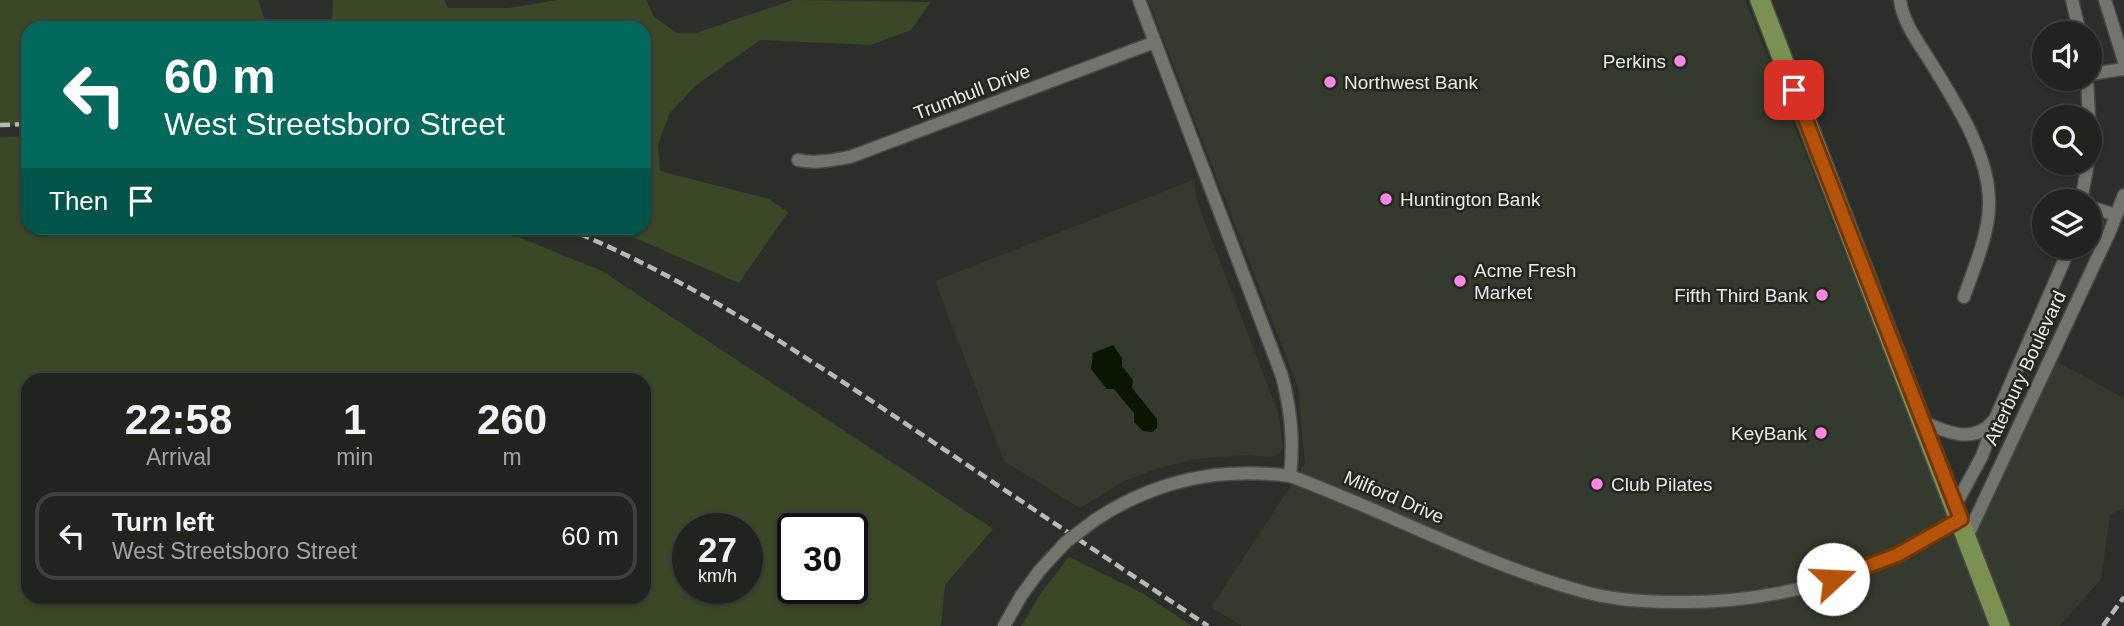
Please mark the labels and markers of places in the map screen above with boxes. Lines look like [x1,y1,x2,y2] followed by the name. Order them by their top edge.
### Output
[1603,51,1666,72] place label: Perkins
[1672,53,1688,69] marker: Perkins
[1764,60,1824,120] pin
[1344,72,1479,93] place label: Northwest Bank
[1322,74,1338,90] marker: Northwest Bank
[1400,189,1541,210] place label: Huntington Bank
[1378,191,1394,207] marker: Huntington Bank
[1474,260,1576,303] place label: Acme Fresh Market
[1452,273,1468,289] marker: Acme Fresh Market
[1674,285,1808,306] place label: Fifth Third Bank
[1814,287,1830,303] marker: Fifth Third Bank
[1731,423,1807,444] place label: KeyBank
[1813,425,1829,441] marker: KeyBank
[1611,474,1712,495] place label: Club Pilates
[1589,476,1605,492] marker: Club Pilates

